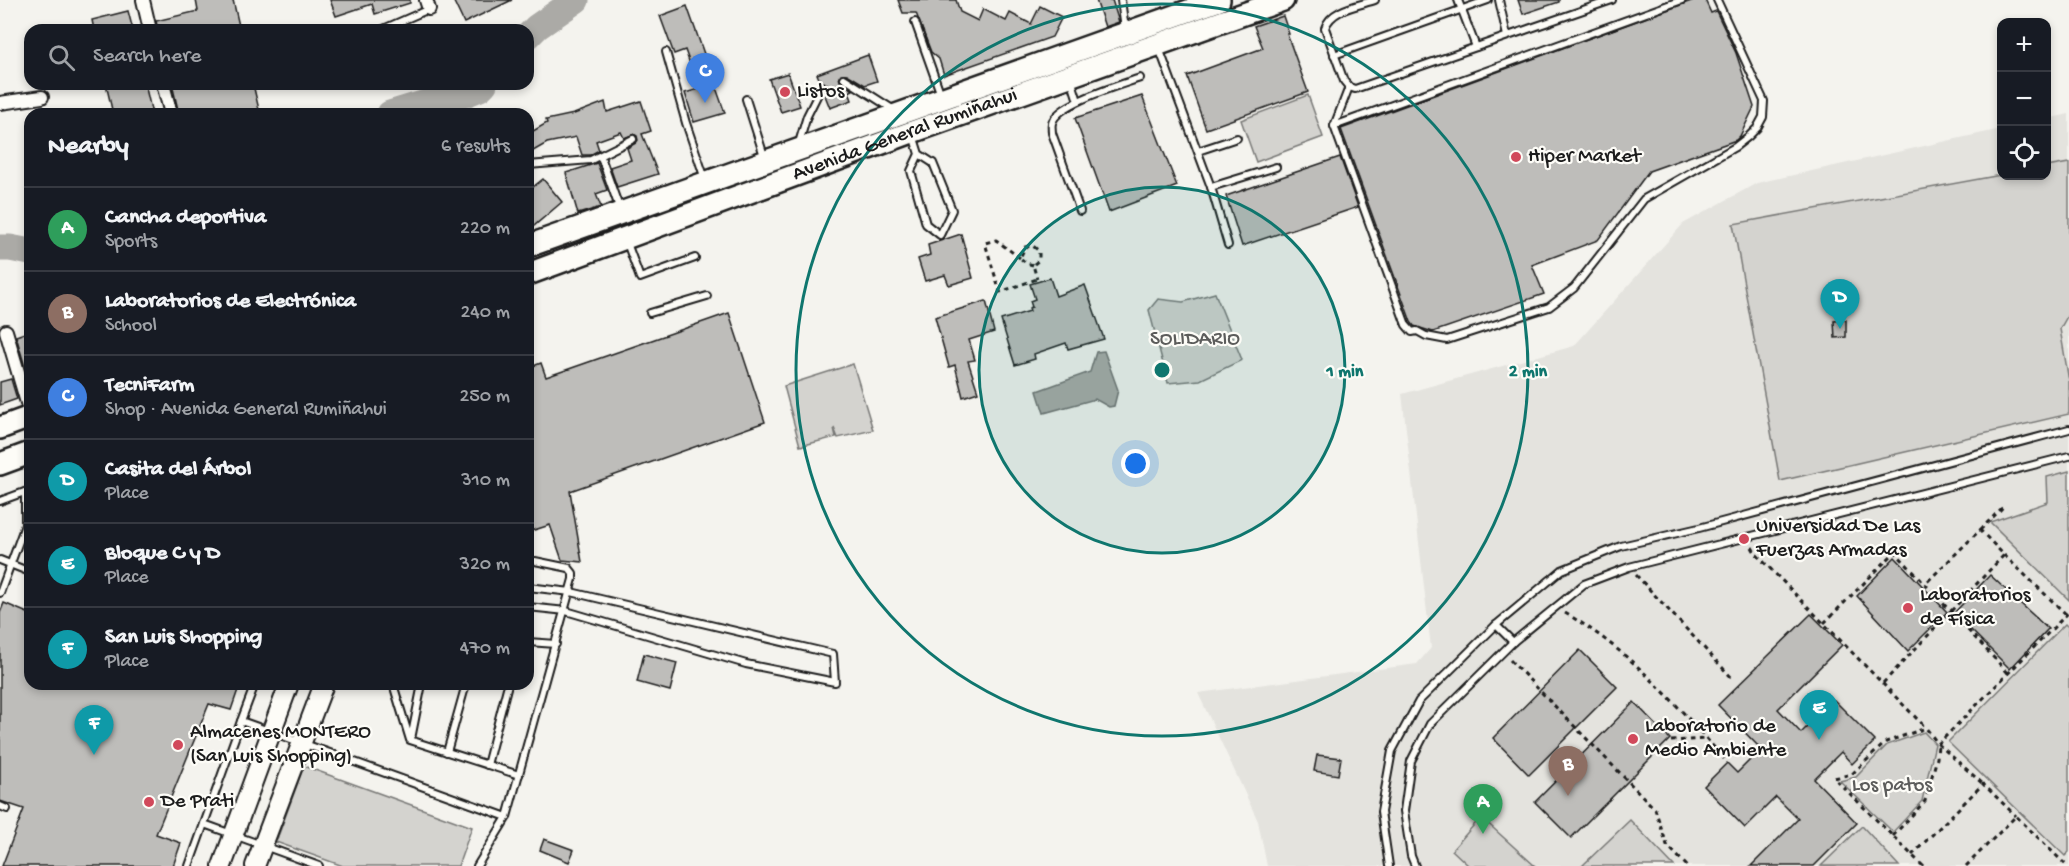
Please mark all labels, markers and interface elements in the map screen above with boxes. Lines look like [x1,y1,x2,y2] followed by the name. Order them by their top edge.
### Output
[1997,18,2051,180] map controls
[1997,18,2051,72] button: +
[24,24,534,90] search box
[45,41,78,74] icon: search
[93,44,201,70] text: Search here
[686,54,724,103] pin: C
[1997,72,2051,126] button: −
[797,80,845,105] place label: Listos
[789,83,1021,187] street label: Avenida General Rumiñahui
[778,85,792,99] marker: Listos
[1997,126,2051,180] button: locate
[48,132,129,163] text: Nearby
[441,136,510,159] text: 6 results
[1528,145,1643,170] place label: Hiper Market
[1509,150,1523,164] marker: Hiper Market
[105,205,266,231] text: Cancha deportiva
[62,218,73,241] text: A
[460,218,510,241] text: 220 m
[105,231,157,254] text: Sports
[1820,280,1860,329] pin: D
[105,289,356,315] text: Laboratorios de Electrónica
[62,302,73,325] text: B
[460,302,510,325] text: 240 m
[105,315,157,338] text: School
[1150,328,1240,353] park label: SOLIDARIO
[1152,360,1172,380] centre of rings
[1326,362,1364,383] text: 1 min
[1509,362,1548,383] text: 2 min
[105,373,194,399] text: TecniFarm
[62,386,73,409] text: C
[459,386,510,409] text: 250 m
[105,399,387,422] text: Shop · Avenida General Rumiñahui
[1121,449,1150,478] your location
[105,457,251,483] text: Casita del Árbol
[61,470,74,493] text: D
[461,470,510,493] text: 310 m
[105,483,149,506] text: Place
[1755,515,1922,564] place label: Universidad De Las Fuerzas Armadas
[1737,532,1751,546] marker: Universidad De Las Fuerzas Armadas
[105,541,220,567] text: Bloque C y D
[61,554,74,577] text: E
[460,554,510,577] text: 320 m
[105,567,149,590] text: Place
[1920,584,2032,633] place label: Laboratorios de Física
[1901,601,1915,615] marker: Laboratorios de Física
[105,625,262,651] text: San Luis Shopping
[62,638,73,661] text: F
[460,638,510,661] text: 470 m
[105,651,149,674] text: Place
[1800,690,1838,740] pin: E
[74,706,113,755] pin: F
[1645,715,1787,764] place label: Laboratorio de Medio Ambiente
[190,721,371,770] place label: Almacenes MONTERO (San Luis Shopping)
[1626,732,1640,746] marker: Laboratorio de Medio Ambiente
[171,738,185,752] marker: Almacenes MONTERO (San Luis Shopping)
[1548,746,1588,796] pin: B
[1852,774,1934,799] park label: Los patos
[1464,784,1502,834] pin: A
[159,790,234,815] place label: De Prati
[142,795,156,809] marker: De Prati

